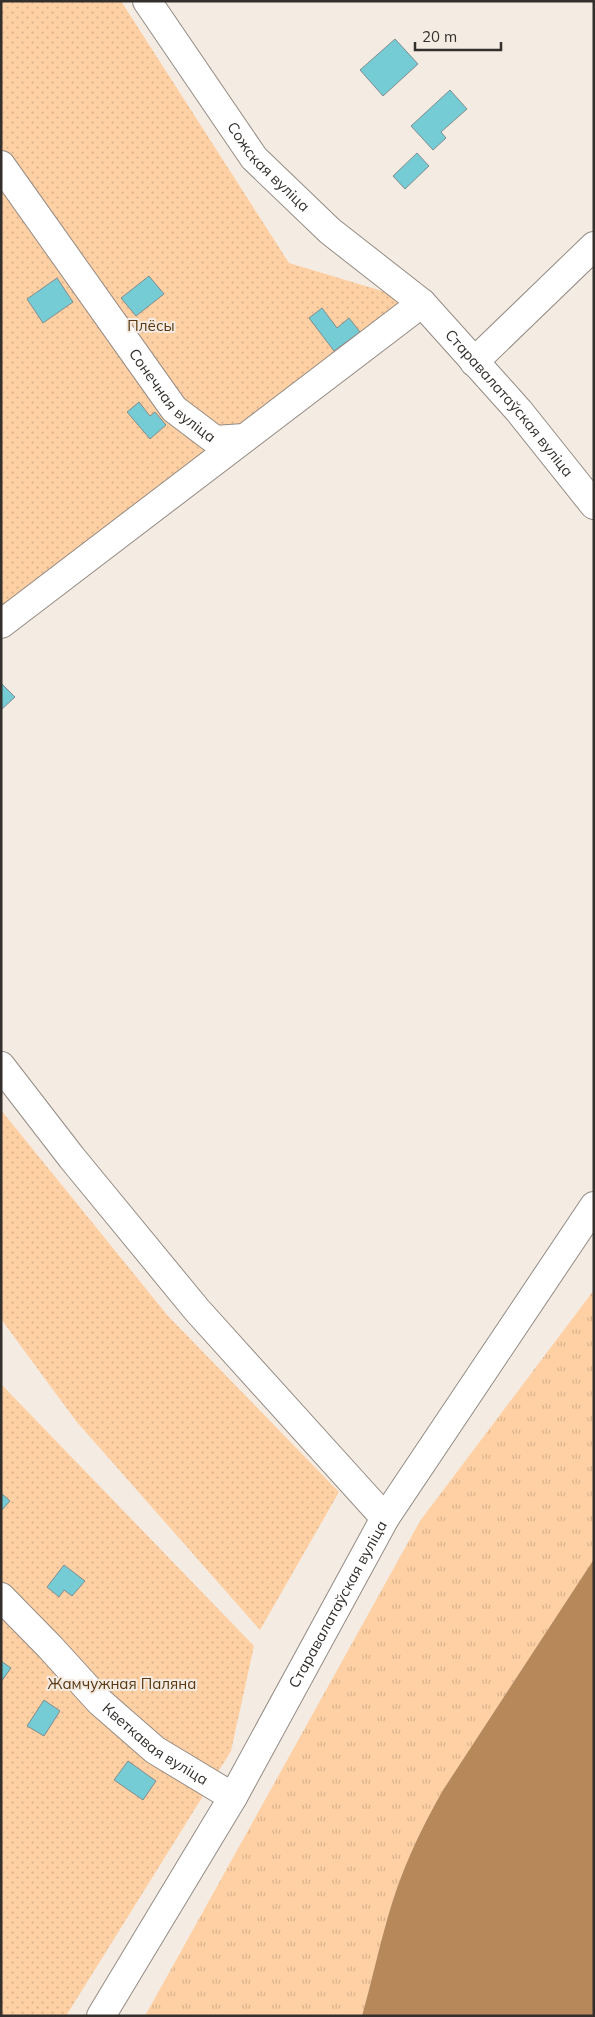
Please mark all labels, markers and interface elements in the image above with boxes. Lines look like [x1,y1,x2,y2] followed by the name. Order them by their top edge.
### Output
[415,20,501,52] scale bar
[422,27,457,46] text: 20 m
[223,118,314,215] street label: Сожская вуліца
[127,316,175,335] park label: Плёсы
[441,325,578,480] street label: Старавалатаўская вуліца
[125,344,220,446] street label: Сонечная вуліца
[284,1517,391,1691] street label: Старавалатаўская вуліца
[48,1674,196,1693] park label: Жамчужная Паляна
[99,1698,212,1789] street label: Кветкавая вуліца

